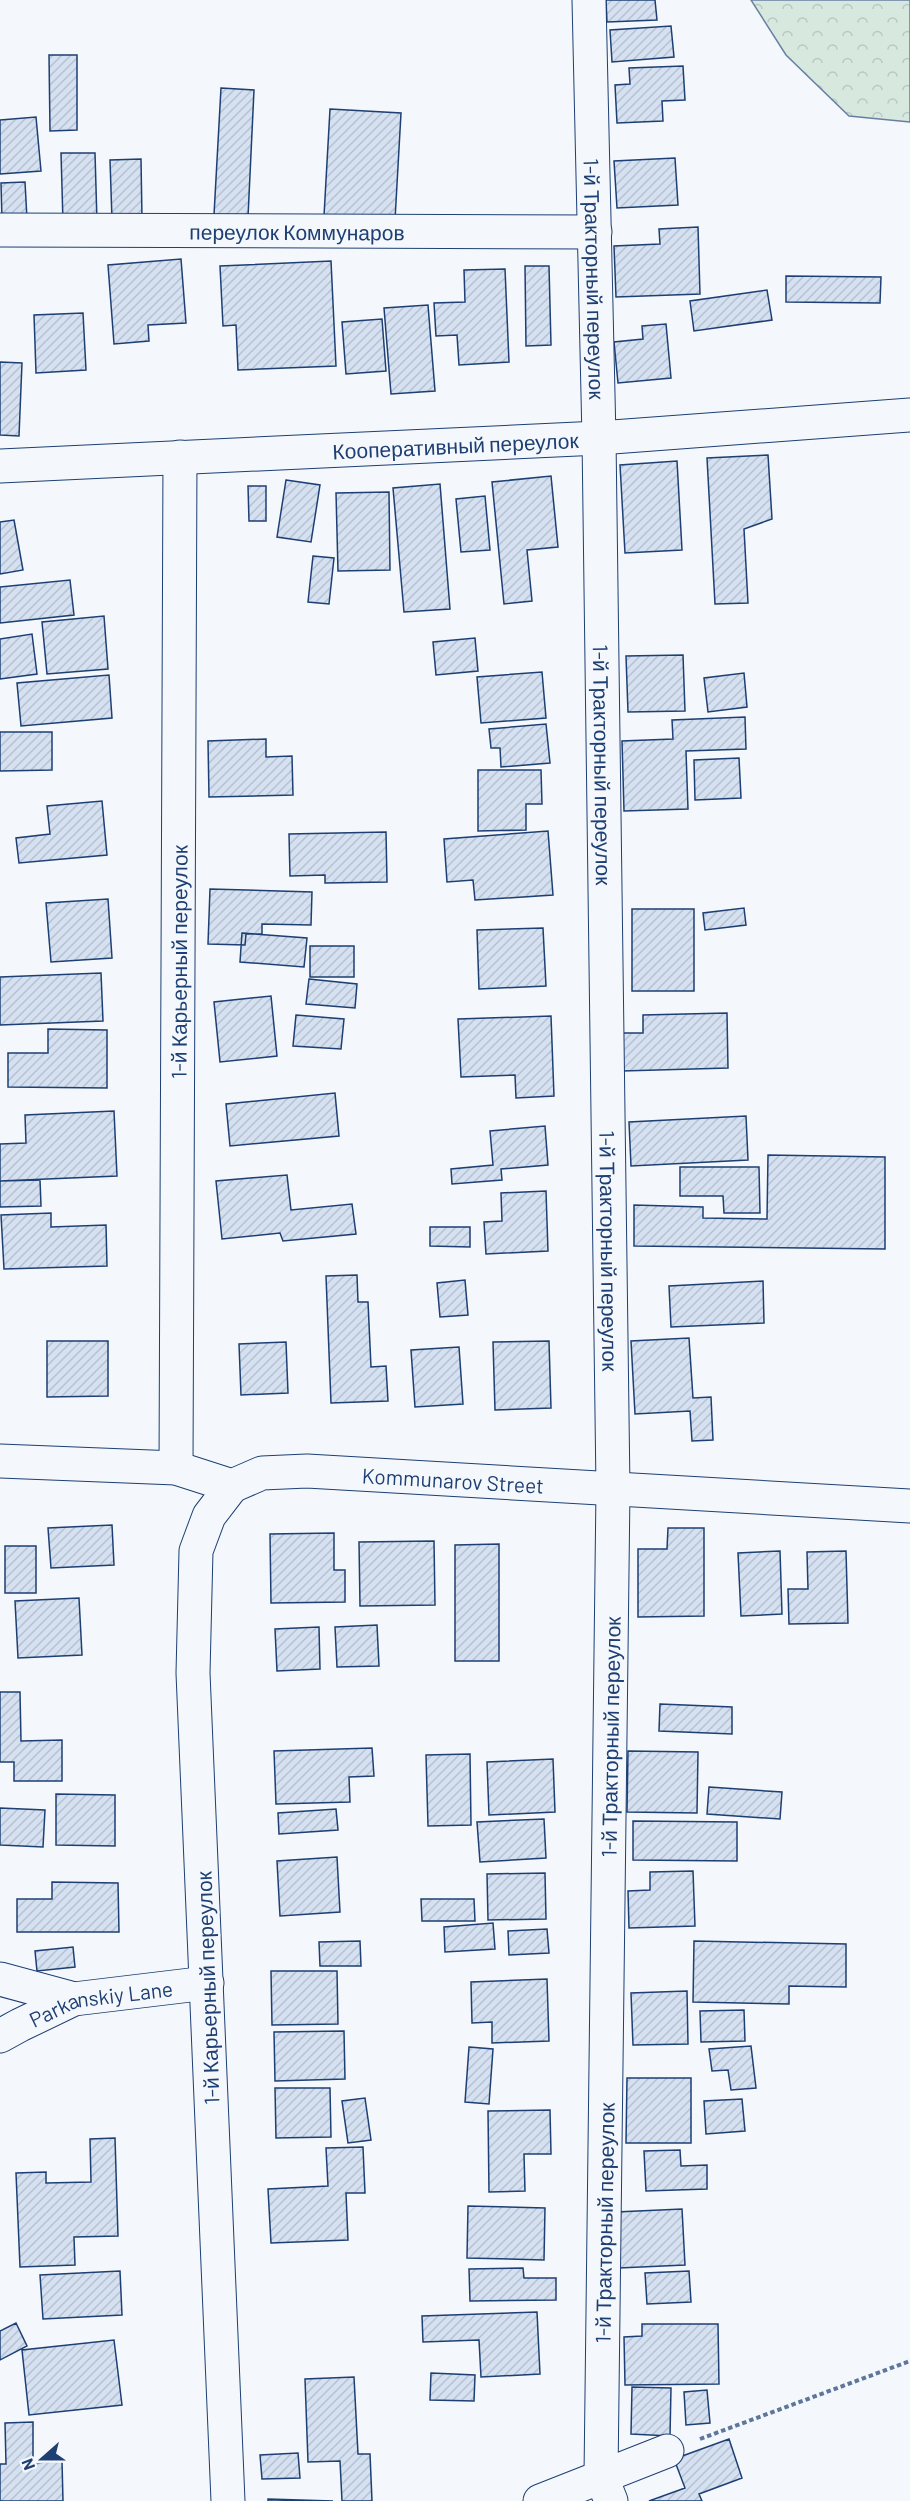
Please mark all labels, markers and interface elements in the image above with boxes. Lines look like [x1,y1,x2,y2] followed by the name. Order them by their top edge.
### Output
[580,158,611,401] street label: 1-й Тракторный переулок
[189,218,405,244] street label: переулок Коммунаров
[332,426,580,463] street label: Кооперативный переулок
[589,644,617,886] street label: 1-й Тракторный переулок
[165,844,191,1079] street label: 1-й Карьерный переулок
[596,1130,624,1372] street label: 1-й Тракторный переулок
[361,1462,545,1497] street label: Kommunarov Street
[595,1616,625,1858] street label: 1-й Тракторный переулок
[190,1870,224,2105] street label: 1-й Карьерный переулок
[25,1975,174,2031] street label: Parkanskiy Lane
[589,2102,619,2344] street label: 1-й Тракторный переулок
[12,2429,72,2489] north arrow
[17,2456,38,2473] text: N

